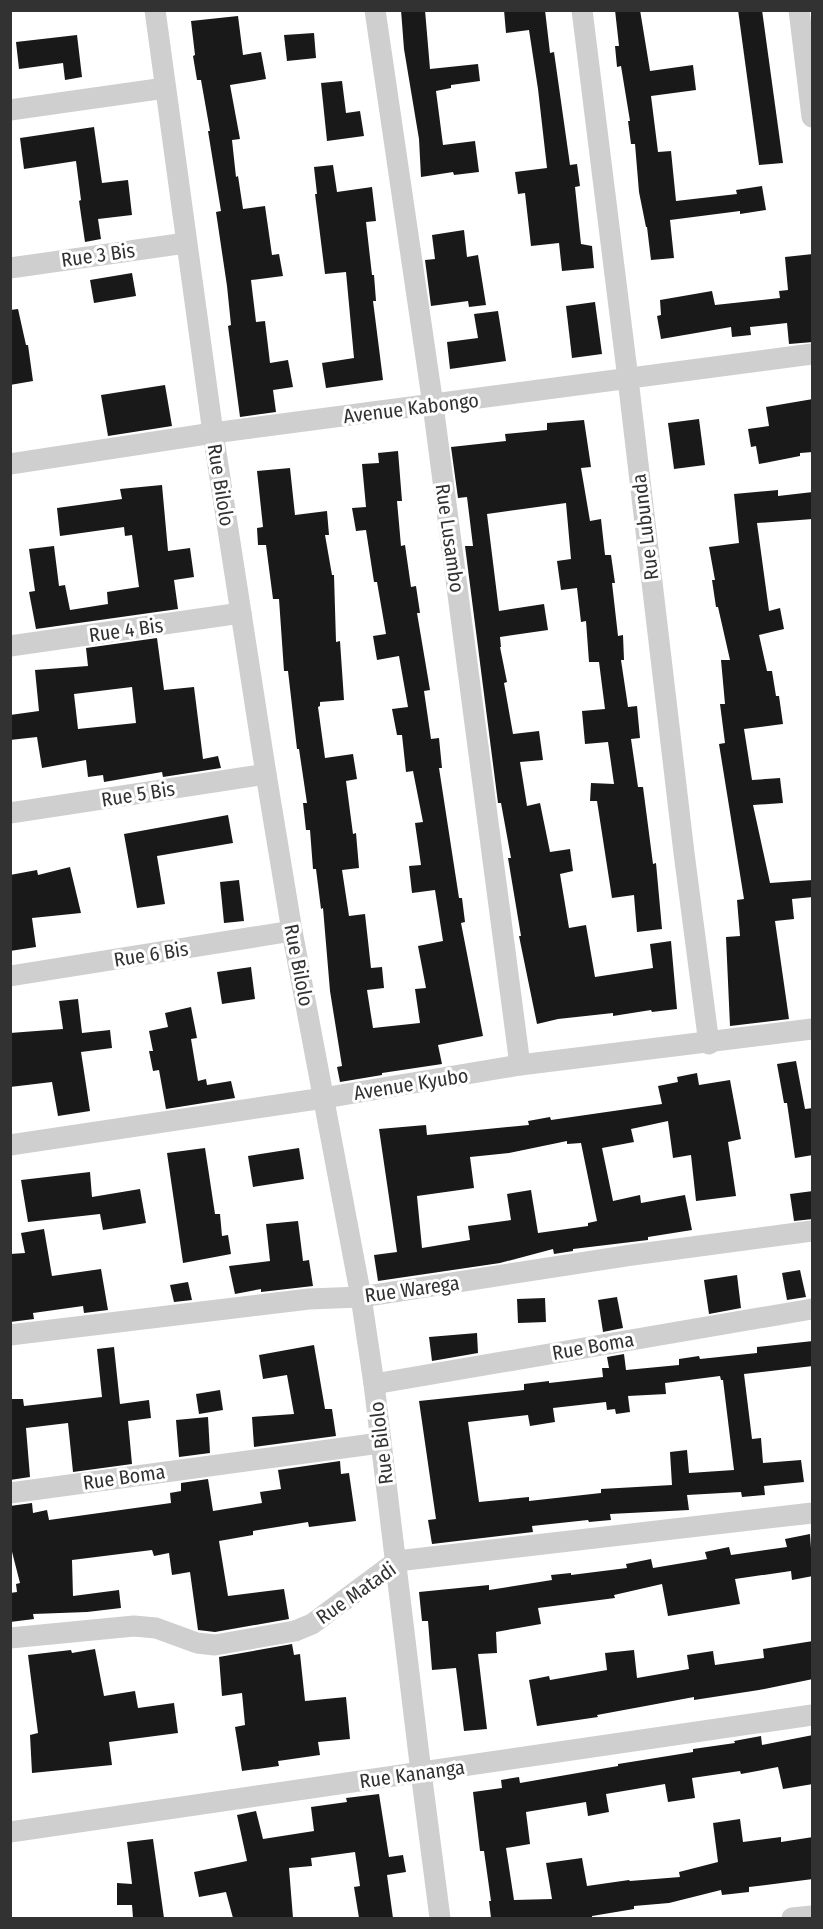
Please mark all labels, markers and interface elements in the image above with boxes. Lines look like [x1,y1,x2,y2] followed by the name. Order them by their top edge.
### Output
[60,238,136,272] street label: Rue 3 Bis
[342,388,480,428] street label: Avenue Kabongo
[203,442,239,528] street label: Rue Bilolo
[627,472,663,582] street label: Rue Lubunda
[430,482,470,594] street label: Rue Lusambo
[87,613,165,647] street label: Rue 4 Bis
[99,776,177,812] street label: Rue 5 Bis
[279,922,319,1008] street label: Rue Bilolo
[112,936,190,972] street label: Rue 6 Bis
[352,1063,470,1105] street label: Avenue Kyubo
[363,1270,461,1308] street label: Rue Warega
[550,1327,636,1365] street label: Rue Boma
[364,1400,398,1486] street label: Rue Bilolo
[81,1459,167,1495] street label: Rue Boma
[311,1557,401,1629] street label: Rue Matadi
[358,1755,466,1793] street label: Rue Kananga

